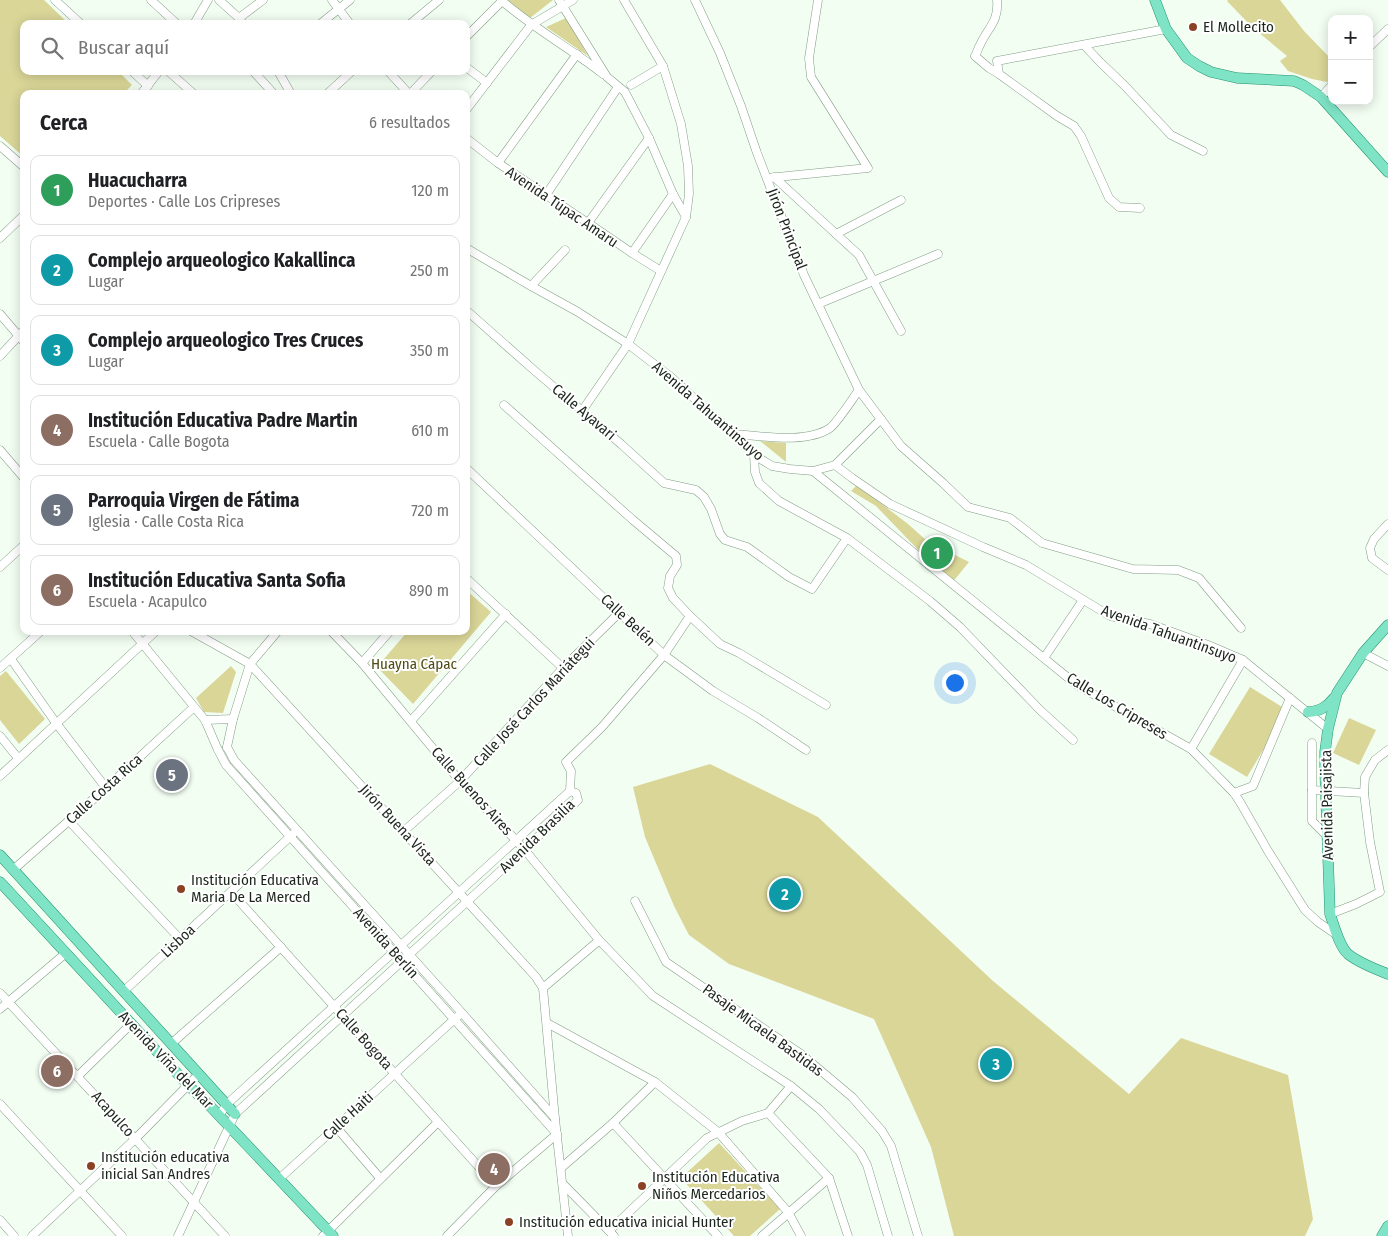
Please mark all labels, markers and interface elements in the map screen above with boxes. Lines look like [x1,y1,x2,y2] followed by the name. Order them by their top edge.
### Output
[1328,15,1373,105] map controls
[1328,15,1373,60] button: +
[1203,18,1274,36] place label: El Mollecito
[20,20,470,75] search box
[1187,21,1199,33] marker: El Mollecito
[38,34,66,62] icon: search
[78,36,169,59] text: Buscar aquí
[1328,60,1373,105] button: −
[40,110,88,136] text: Cerca
[369,113,450,132] text: 6 resultados
[502,163,622,251] street label: Avenida Túpac Amaru
[88,169,187,192] text: Huacucharra
[54,181,60,200] text: 1
[411,181,449,200] text: 120 m
[763,186,811,272] street label: Jirón Principal
[88,192,280,211] text: Deportes · Calle Los Cripreses
[88,249,355,272] text: Complejo arqueologico Kakallinca
[53,261,61,280] text: 2
[410,261,449,280] text: 250 m
[88,272,124,291] text: Lugar
[88,329,363,352] text: Complejo arqueologico Tres Cruces
[53,341,61,360] text: 3
[410,341,449,360] text: 350 m
[88,352,124,371] text: Lugar
[648,357,768,465] street label: Avenida Tahuantinsuyo
[548,380,620,444] street label: Calle Ayavari
[88,409,358,432] text: Institución Educativa Padre Martin
[53,421,61,440] text: 4
[411,421,449,440] text: 610 m
[88,432,230,451] text: Escuela · Calle Bogota
[88,489,299,512] text: Parroquia Virgen de Fátima
[53,501,61,520] text: 5
[411,501,449,520] text: 720 m
[88,512,244,531] text: Iglesia · Calle Costa Rica
[921,534,953,572] pin: 1
[88,569,346,592] text: Institución Educativa Santa Sofia
[53,581,61,600] text: 6
[409,581,449,600] text: 890 m
[597,590,659,650] street label: Calle Belén
[88,592,207,611] text: Escuela · Acapulco
[1099,601,1239,667] street label: Avenida Tahuantinsuyo
[470,634,598,770] street label: Calle José Carlos Mariátegui
[371,655,458,673] park label: Huayna Cápac
[1063,669,1171,743] street label: Calle Los Cripreses
[942,670,968,696] your location
[428,743,516,839] street label: Calle Buenos Aires
[62,750,146,828] street label: Calle Costa Rica
[1317,750,1337,860] street label: Avenida Paisajista
[156,756,188,794] pin: 5
[356,781,440,869] street label: Jirón Buena Vista
[495,795,579,877] street label: Avenida Brasilia
[191,871,319,906] place label: Institución Educativa Maria De La Merced
[769,875,801,913] pin: 2
[175,883,187,895] marker: Institución Educativa Maria De La Merced
[350,904,422,982] street label: Avenida Berlín
[157,921,199,961] street label: Lisboa
[699,980,827,1080] street label: Pasaje Micaela Bastidas
[332,1005,396,1073] street label: Calle Bogota
[115,1007,218,1113] street label: Avenida Viña del Mar
[980,1045,1012,1083] pin: 3
[41,1052,73,1090] pin: 6
[88,1087,138,1141] street label: Acapulco
[319,1088,377,1144] street label: Calle Haiti
[101,1148,230,1183] place label: Institución educativa inicial San Andres
[478,1150,510,1188] pin: 4
[85,1160,97,1172] marker: Institución educativa inicial San Andres
[652,1168,780,1203] place label: Institución Educativa Niños Mercedarios
[636,1180,648,1192] marker: Institución Educativa Niños Mercedarios
[519,1213,734,1231] place label: Institución educativa inicial Hunter
[503,1216,515,1228] marker: Institución educativa inicial Hunter

